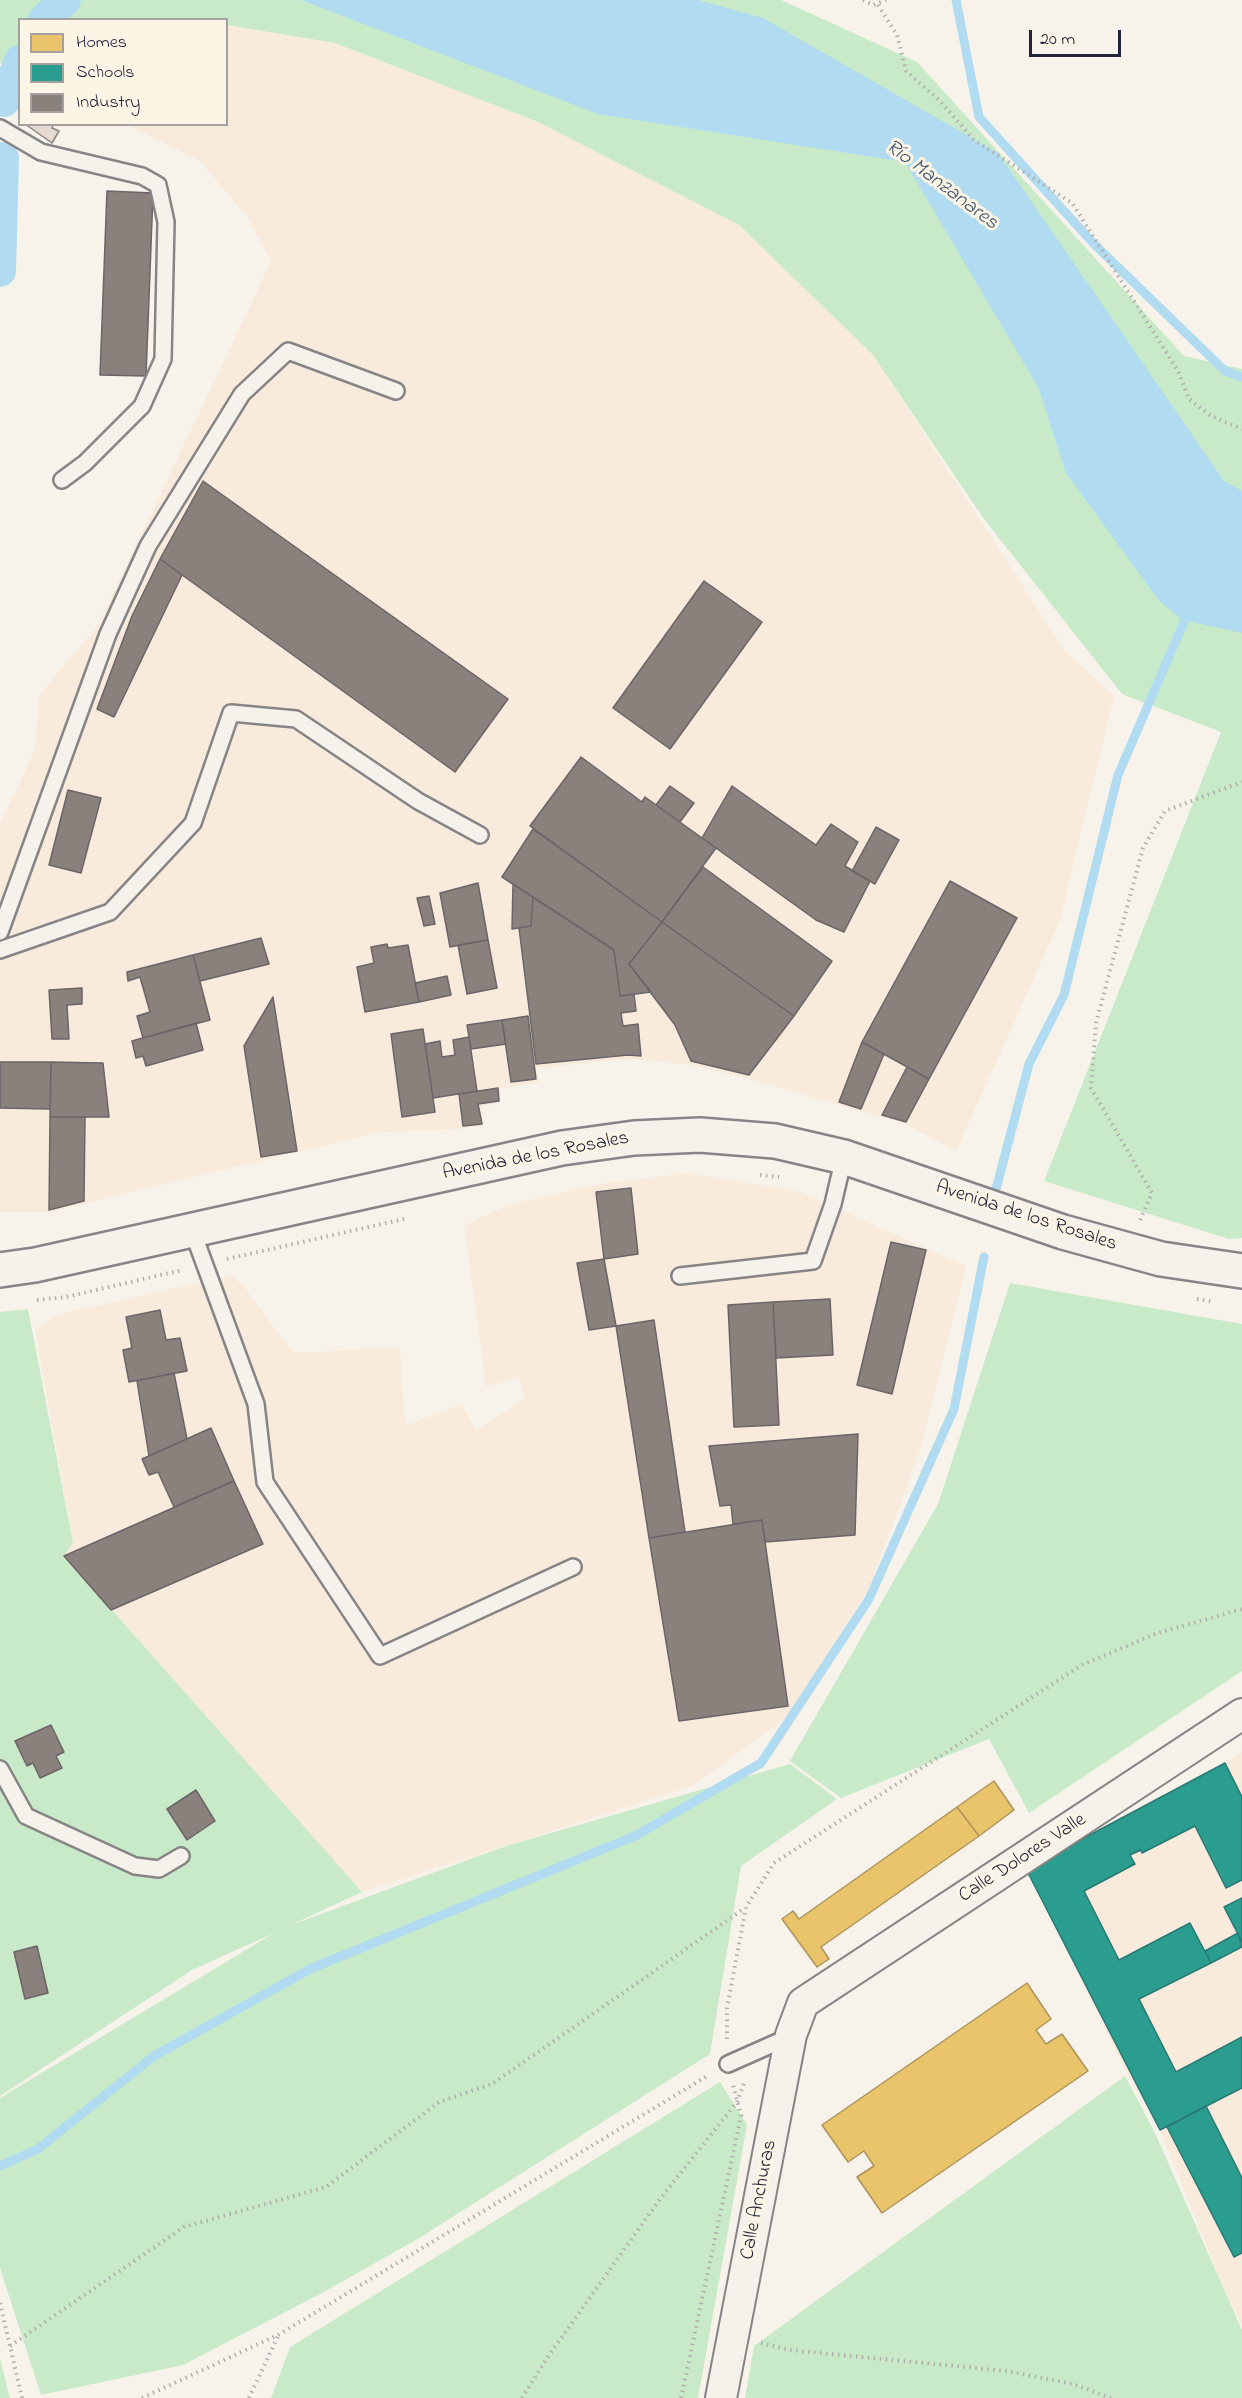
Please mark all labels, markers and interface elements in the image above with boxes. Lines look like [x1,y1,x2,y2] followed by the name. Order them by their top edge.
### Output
[18,18,228,126] legend
[1032,18,1124,56] scale bar
[1040,27,1075,53] text: 20 m
[76,30,127,56] text: Homes
[76,60,134,86] text: Schools
[76,90,140,116] text: Industry
[880,135,1002,237] water label: Río Manzanares
[441,1127,631,1187] street label: Avenida de los Rosales
[932,1176,1120,1258] street label: Avenida de los Rosales
[955,1809,1091,1909] street label: Calle Dolores Valle
[737,2138,783,2262] street label: Calle Anchuras

